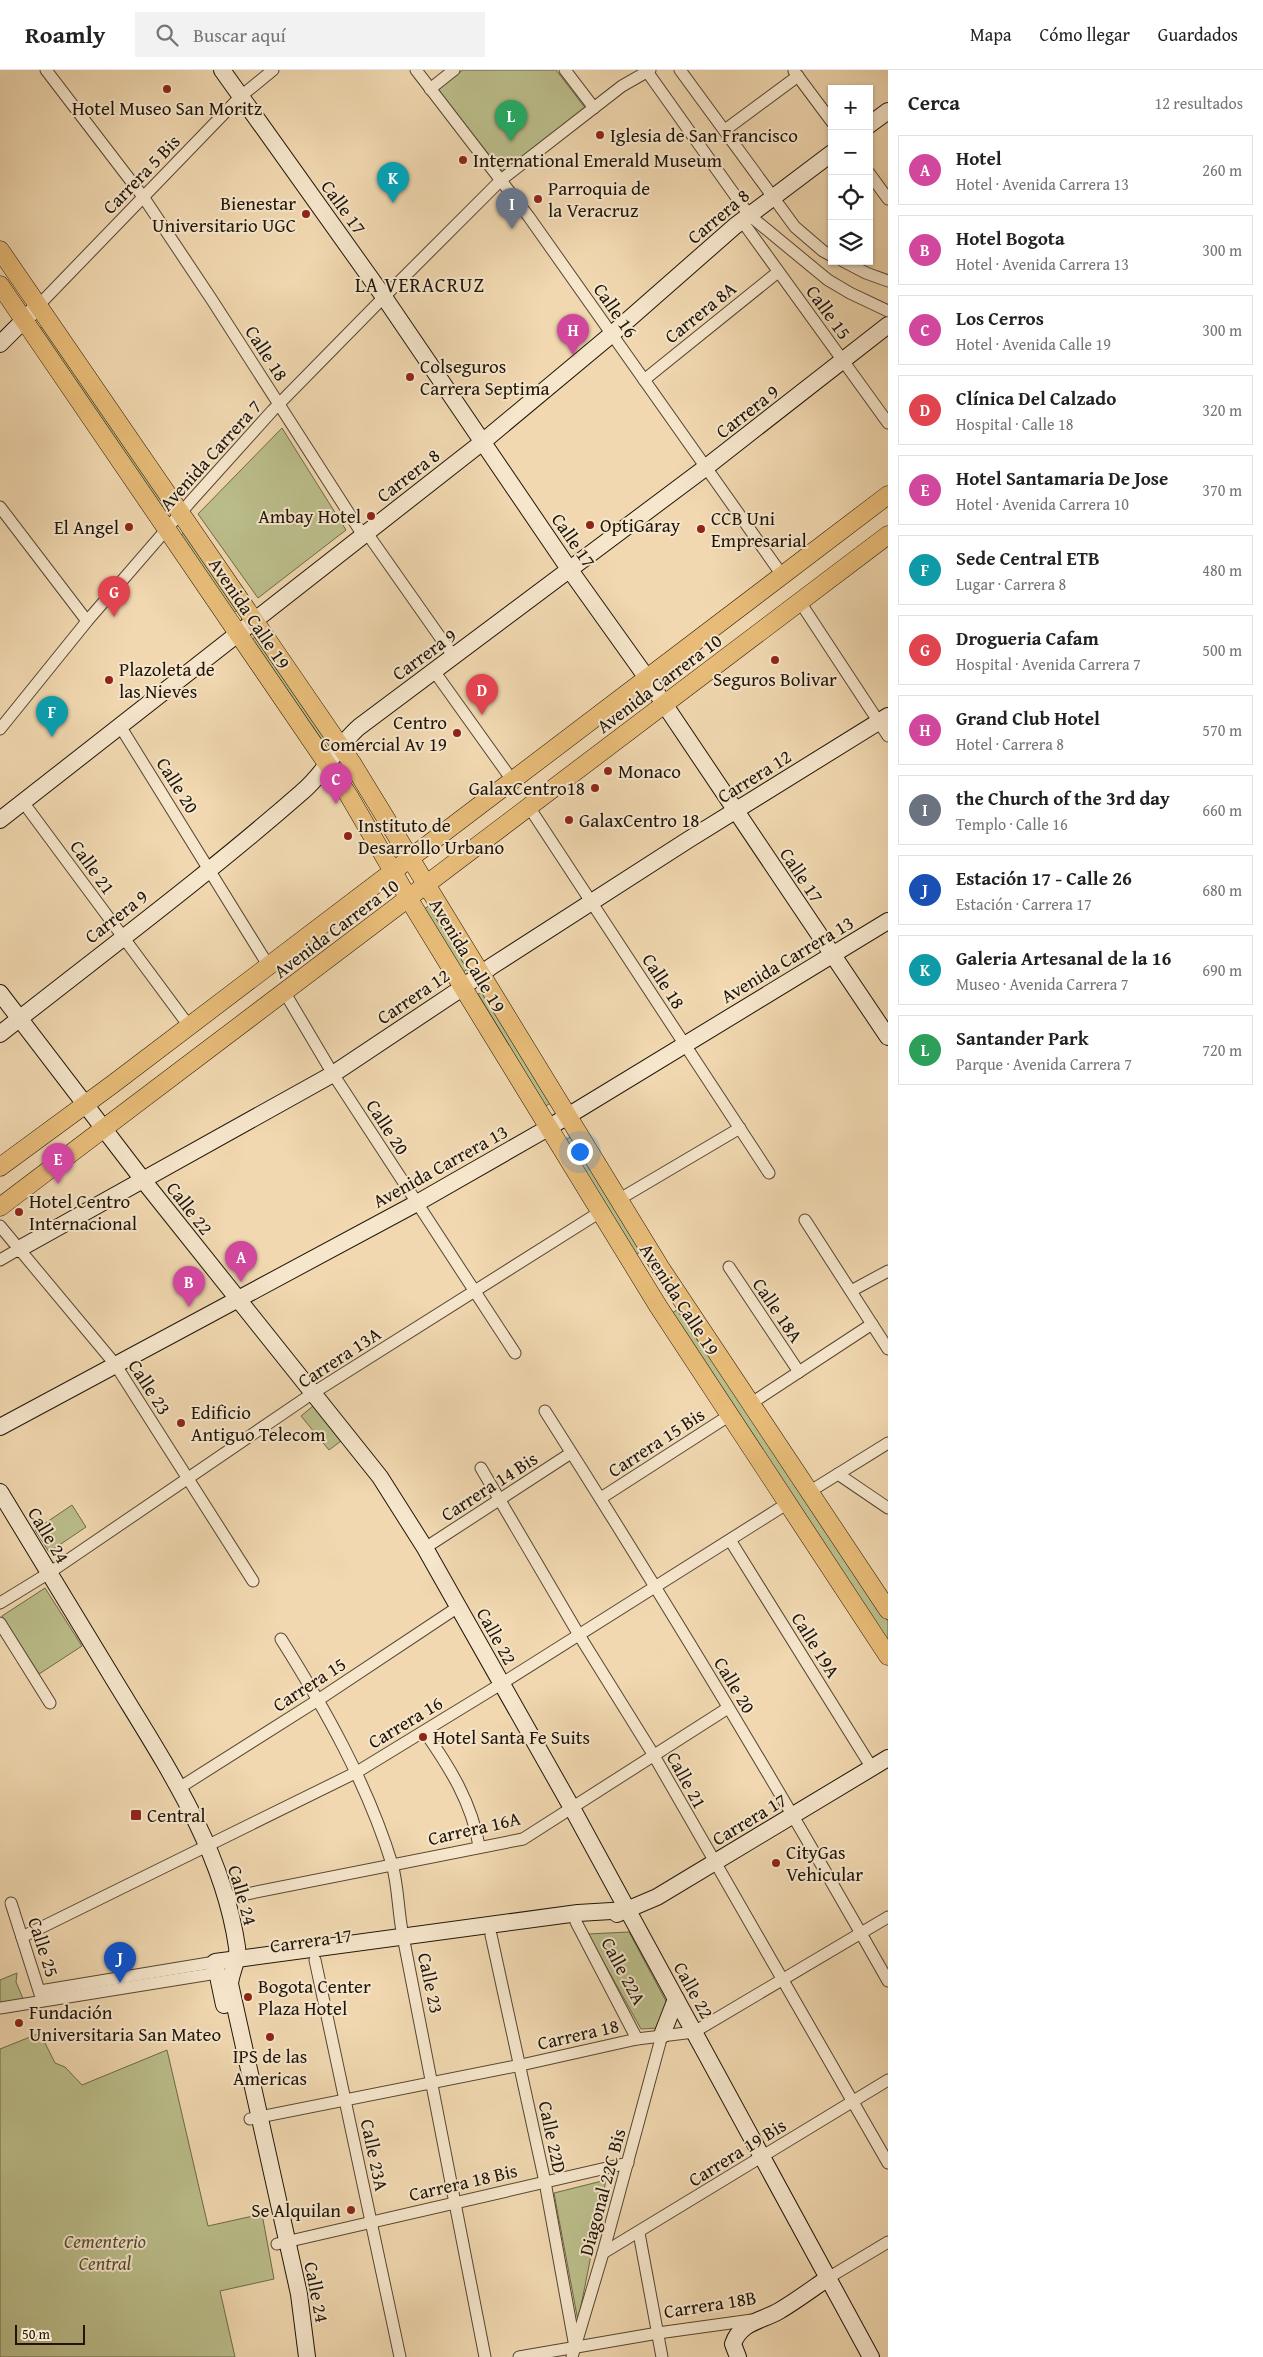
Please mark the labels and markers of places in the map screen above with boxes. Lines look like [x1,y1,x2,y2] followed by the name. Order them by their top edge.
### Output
[161,83,173,95] marker: Hotel Museo San Moritz
[72,94,262,122] place label: Hotel Museo San Moritz
[495,100,527,141] pin: L
[610,121,798,149] place label: Iglesia de San Francisco
[594,129,606,141] marker: Iglesia de San Francisco
[473,146,722,174] place label: International Emerald Museum
[457,154,469,166] marker: International Emerald Museum
[377,162,409,203] pin: K
[548,174,650,224] place label: Parroquia de la Veracruz
[496,188,528,229] pin: I
[152,189,296,239] place label: Bienestar Universitario UGC
[532,193,544,205] marker: Parroquia de la Veracruz
[300,208,312,220] marker: Bienestar Universitario UGC
[557,314,589,355] pin: H
[420,352,549,402] place label: Colseguros Carrera Septima
[404,371,416,383] marker: Colseguros Carrera Septima
[258,502,361,530] place label: Ambay Hotel
[711,504,807,554] place label: CCB Uni Empresarial
[365,510,377,522] marker: Ambay Hotel
[600,511,681,539] place label: OptiGaray
[54,513,119,541] place label: El Angel
[584,519,596,531] marker: OptiGaray
[123,521,135,533] marker: El Angel
[695,523,707,535] marker: CCB Uni Empresarial
[98,576,130,617] pin: G
[769,654,781,666] marker: Seguros Bolivar
[119,655,215,705] place label: Plazoleta de las Nieves
[713,665,837,693] place label: Seguros Bolivar
[103,674,115,686] marker: Plazoleta de las Nieves
[466,674,498,715] pin: D
[36,696,68,737] pin: F
[320,708,447,758] place label: Centro Comercial Av 19
[451,727,463,739] marker: Centro Comercial Av 19
[618,757,681,785] place label: Monaco
[320,763,352,804] pin: C
[602,765,614,777] marker: Monaco
[469,774,585,802] place label: GalaxCentro18
[589,782,601,794] marker: GalaxCentro18
[579,806,700,834] place label: GalaxCentro 18
[358,811,504,861] place label: Instituto de Desarrollo Urbano
[563,814,575,826] marker: GalaxCentro 18
[342,830,354,842] marker: Instituto de Desarrollo Urbano
[42,1143,74,1184] pin: E
[29,1187,137,1237] place label: Hotel Centro Internacional
[13,1206,25,1218] marker: Hotel Centro Internacional
[225,1241,257,1282] pin: A
[173,1266,205,1307] pin: B
[191,1398,326,1448] place label: Edificio Antiguo Telecom
[175,1417,187,1429] marker: Edificio Antiguo Telecom
[433,1723,590,1751] place label: Hotel Santa Fe Suits
[417,1731,429,1743] marker: Hotel Santa Fe Suits
[147,1801,206,1829] place label: Central
[129,1808,143,1822] marker: Central
[786,1838,863,1888] place label: CityGas Vehicular
[770,1857,782,1869] marker: CityGas Vehicular
[104,1942,136,1983] pin: J
[258,1972,371,2022] place label: Bogota Center Plaza Hotel
[242,1991,254,2003] marker: Bogota Center Plaza Hotel
[29,1998,221,2048] place label: Fundación Universitaria San Mateo
[13,2017,25,2029] marker: Fundación Universitaria San Mateo
[264,2031,276,2043] marker: IPS de las Americas
[233,2042,307,2092] place label: IPS de las Americas
[251,2196,341,2224] place label: Se Alquilan
[345,2204,357,2216] marker: Se Alquilan

